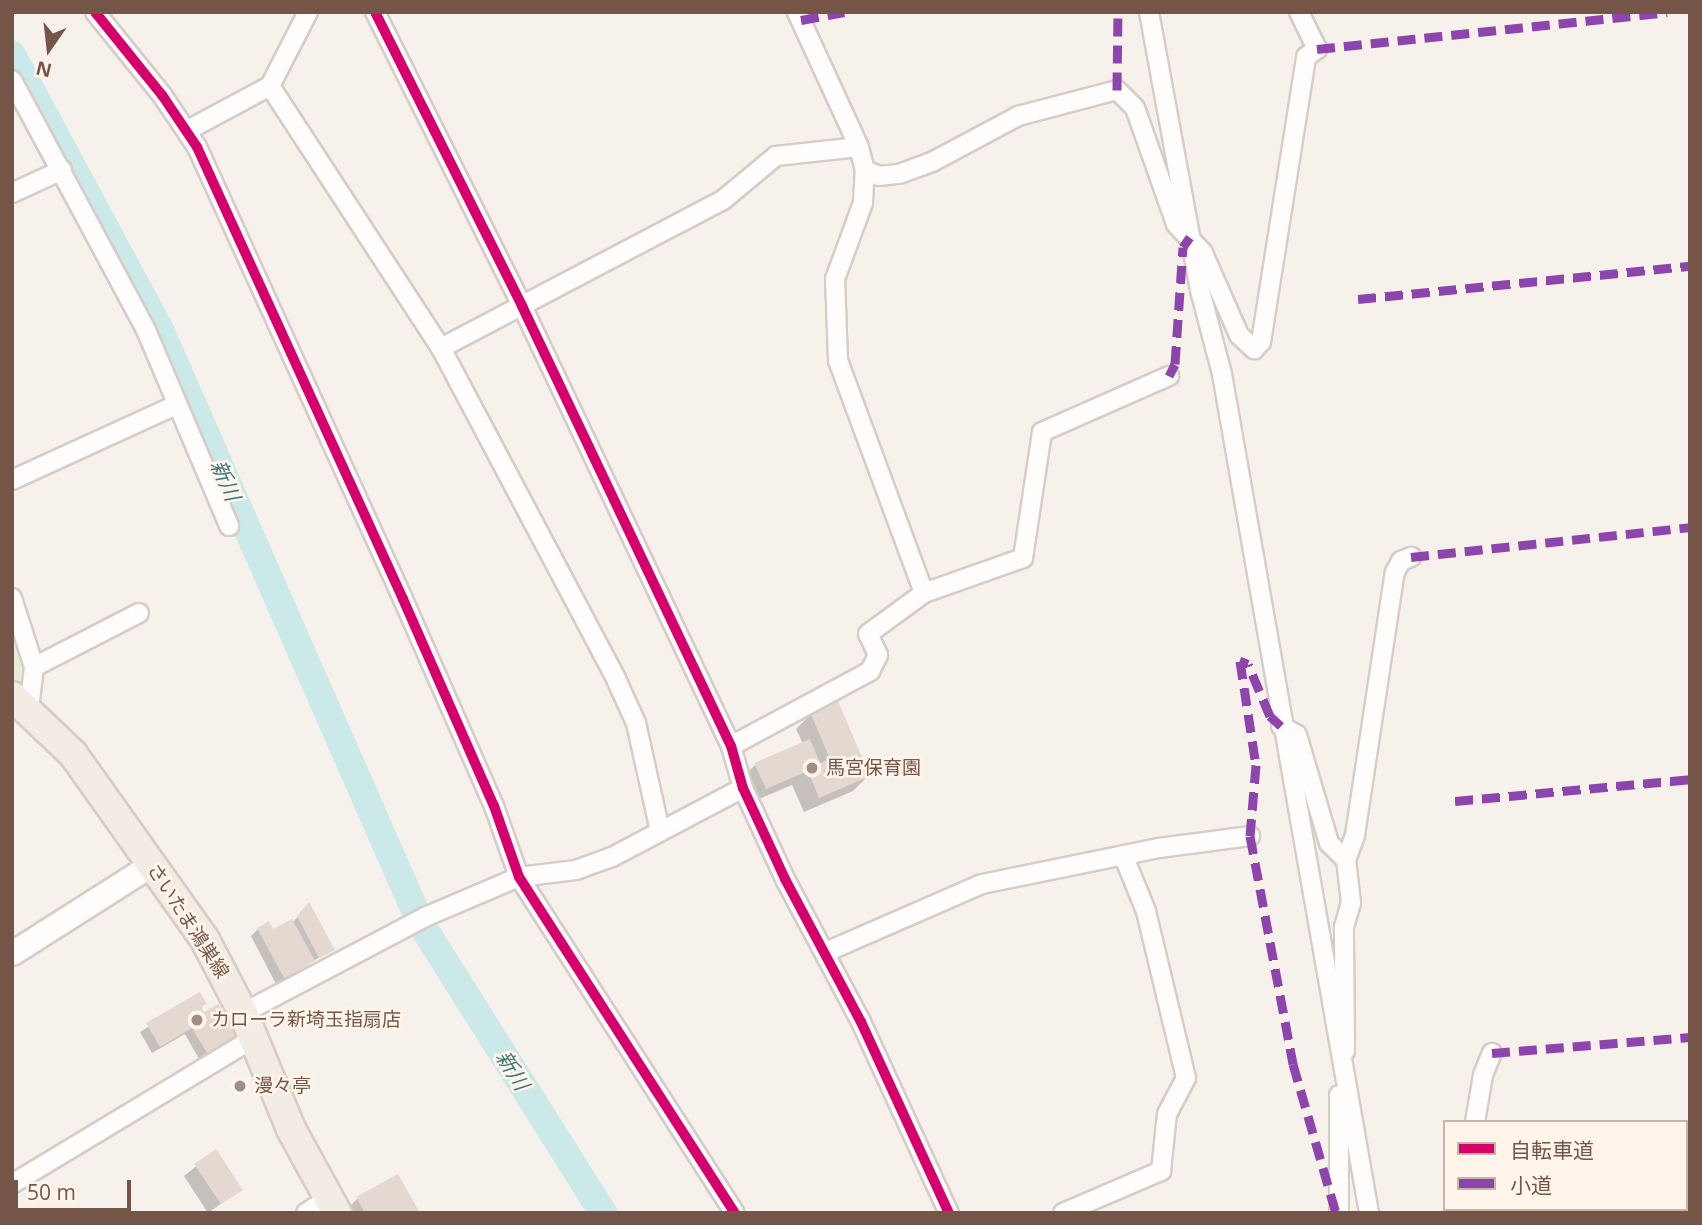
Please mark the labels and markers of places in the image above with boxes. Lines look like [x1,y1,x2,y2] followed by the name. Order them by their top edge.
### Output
[826,757,921,779] place label: 馬宮保育園
[804,760,820,776] marker: 馬宮保育園
[211,1009,401,1031] place label: カローラ新埼玉指扇店
[189,1012,205,1028] marker: カローラ新埼玉指扇店
[254,1075,311,1097] place label: 漫々亭
[232,1078,248,1094] marker: 漫々亭

